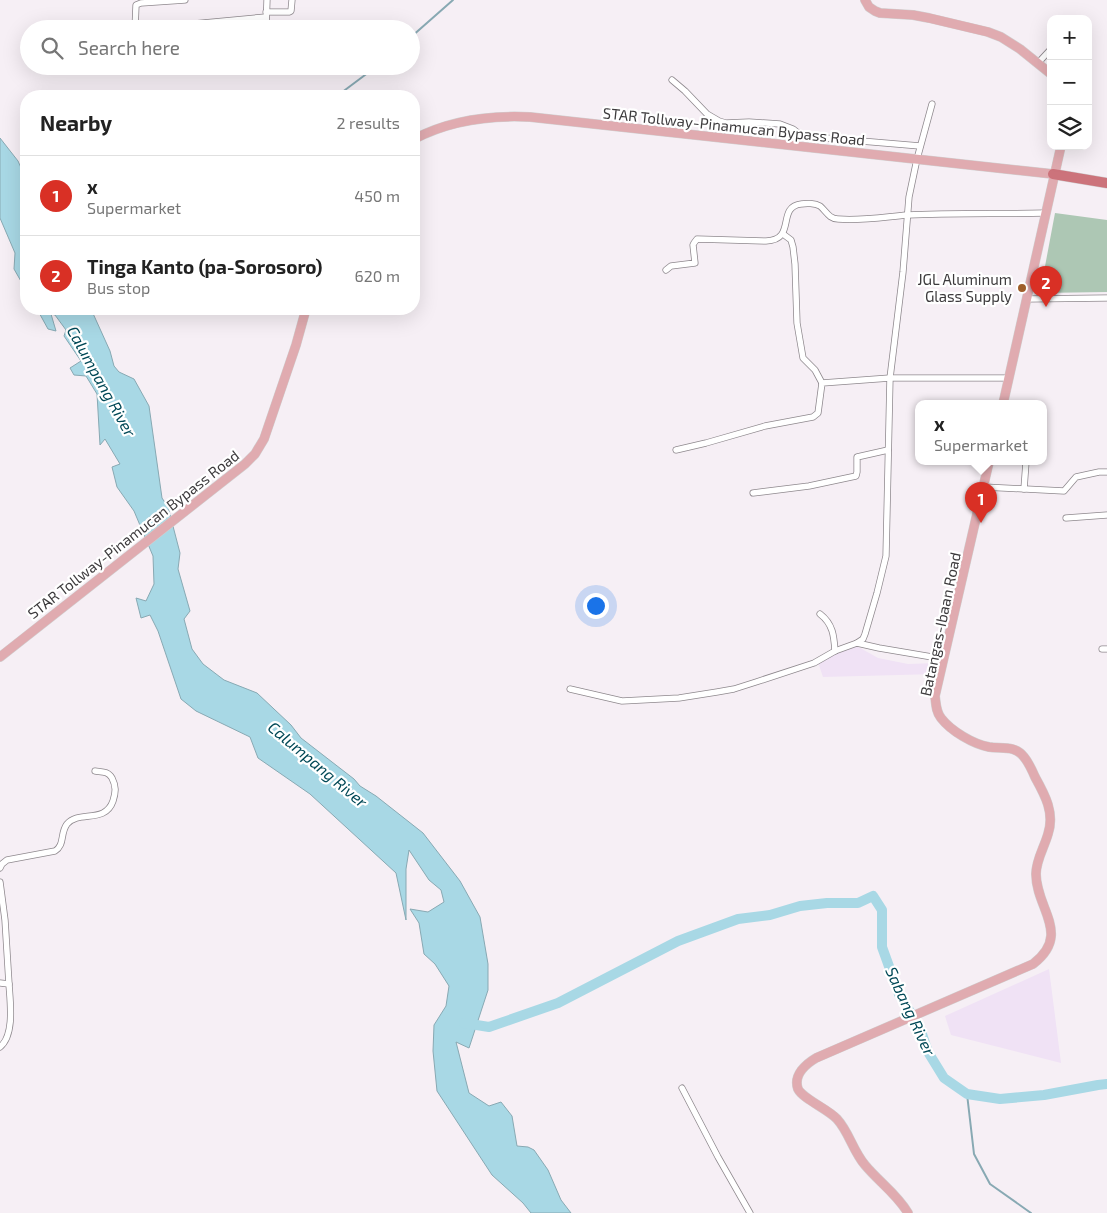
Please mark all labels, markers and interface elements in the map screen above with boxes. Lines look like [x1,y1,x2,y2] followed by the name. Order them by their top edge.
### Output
[1047,15,1092,150] map controls
[1047,15,1092,60] button: +
[20,20,420,75] search box
[38,34,66,62] icon: search
[78,36,180,59] text: Search here
[1047,60,1092,105] button: −
[602,103,866,149] street label: STAR Tollway-Pinamucan Bypass Road
[1047,105,1092,150] button: layers
[40,110,112,135] text: Nearby
[337,113,400,132] text: 2 results
[87,175,98,198] text: x
[53,186,59,205] text: 1
[354,186,400,205] text: 450 m
[87,198,181,217] text: Supermarket
[87,255,323,278] text: Tinga Kanto (pa-Sorosoro)
[51,266,61,285] text: 2
[355,266,400,285] text: 620 m
[1030,266,1062,307] pin: 2
[918,270,1012,305] place label: JGL Aluminum Glass Supply
[87,278,150,297] text: Bus stop
[1016,282,1028,294] marker: JGL Aluminum Glass Supply
[64,322,141,440] water label: Calumpang River
[915,400,1047,465] popup
[934,412,945,435] text: x
[934,435,1028,454] text: Supermarket
[24,446,242,622] street label: STAR Tollway-Pinamucan Bypass Road
[965,482,997,523] pin: 1
[916,550,964,698] street label: Batangas-Ibaan Road
[583,593,609,619] your location
[265,717,372,811] water label: Calumpang River
[882,964,940,1059] water label: Sabang River

